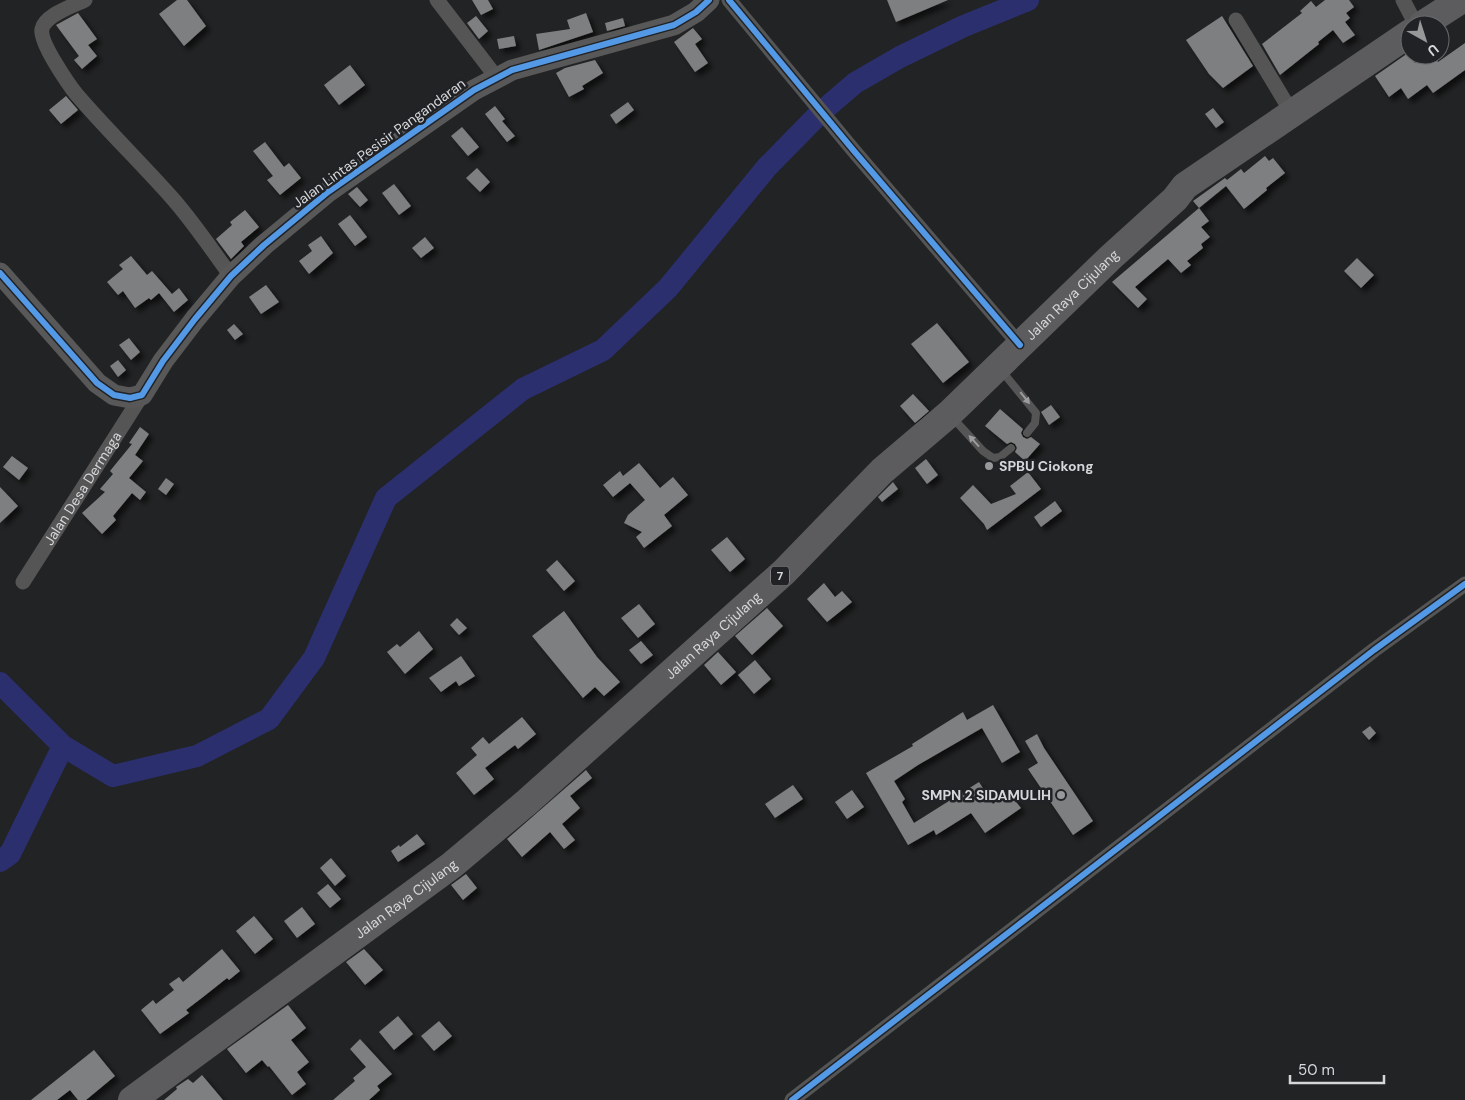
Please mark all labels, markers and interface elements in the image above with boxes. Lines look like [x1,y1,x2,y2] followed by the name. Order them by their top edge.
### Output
[1400,15,1450,65] north arrow
[1424,40,1443,60] text: U
[289,74,469,212] street label: Jalan Lintas Pesisir Pangandaran
[1022,245,1123,344] street label: Jalan Raya Cijulang
[1020,392,1031,405] one-way arrow
[40,428,125,549] street label: Jalan Desa Dermaga
[968,436,980,448] one-way arrow
[999,457,1094,475] place label: SPBU Ciokong
[983,460,995,472] marker: SPBU Ciokong
[771,566,789,586] road number: 7
[662,587,765,683] street label: Jalan Raya Cijulang
[922,786,1051,804] place label: SMPN 2 SIDAMULIH
[1055,789,1067,801] marker: SMPN 2 SIDAMULIH
[351,855,461,942] street label: Jalan Raya Cijulang
[1290,1052,1384,1084] scale bar
[1298,1060,1335,1080] text: 50 m

